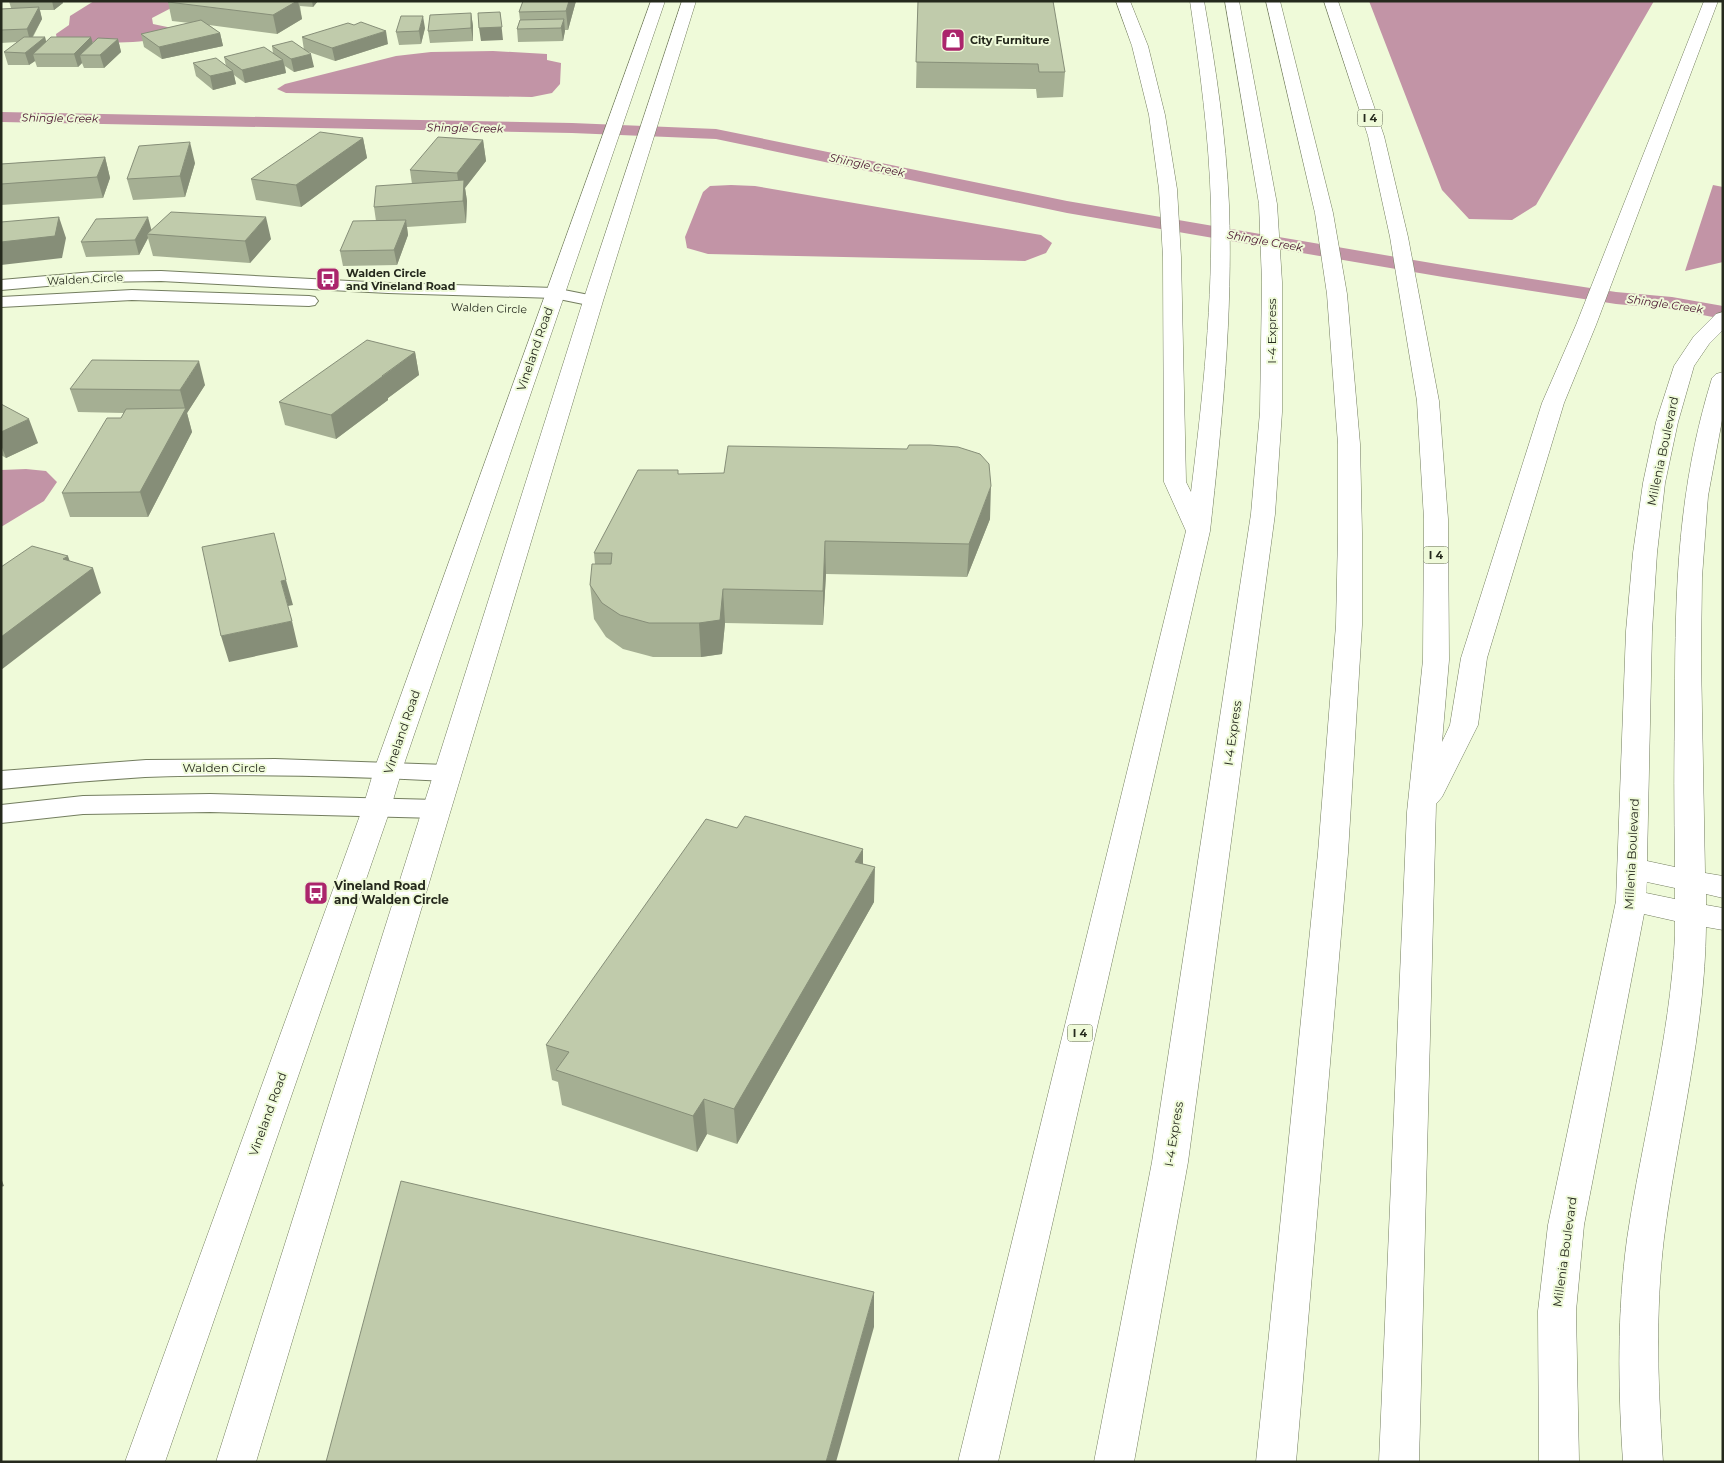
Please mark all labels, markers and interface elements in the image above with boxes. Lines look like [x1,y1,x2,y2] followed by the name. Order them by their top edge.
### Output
[940,27,966,53] shop icon: City Furniture
[970,33,1050,47] place label: City Furniture
[22,110,99,126] water label: Shingle Creek
[1358,110,1382,126] road number: I 4
[427,120,504,136] water label: Shingle Creek
[828,150,906,180] water label: Shingle Creek
[1226,227,1304,255] water label: Shingle Creek
[315,266,341,292] bus stop icon: Walden Circle and Vineland Road
[346,266,455,293] place label: Walden Circle and Vineland Road
[47,270,124,288] street label: Walden Circle
[1626,292,1704,316] water label: Shingle Creek
[1264,298,1279,364] street label: I-4 Express
[451,300,528,316] street label: Walden Circle
[513,305,556,393] street label: Vineland Road
[1644,395,1681,507] street label: Millenia Boulevard
[1424,546,1448,564] road number: I 4
[380,688,423,776] street label: Vineland Road
[1221,699,1245,766] street label: I-4 Express
[182,760,266,775] street label: Walden Circle
[1621,798,1642,910] street label: Millenia Boulevard
[333,878,449,907] place label: Vineland Road and Walden Circle
[303,880,329,906] bus stop icon: Vineland Road and Walden Circle
[1068,1024,1092,1042] road number: I 4
[245,1070,290,1158] street label: Vineland Road
[1161,1100,1186,1167] street label: I-4 Express
[1549,1196,1580,1308] street label: Millenia Boulevard

